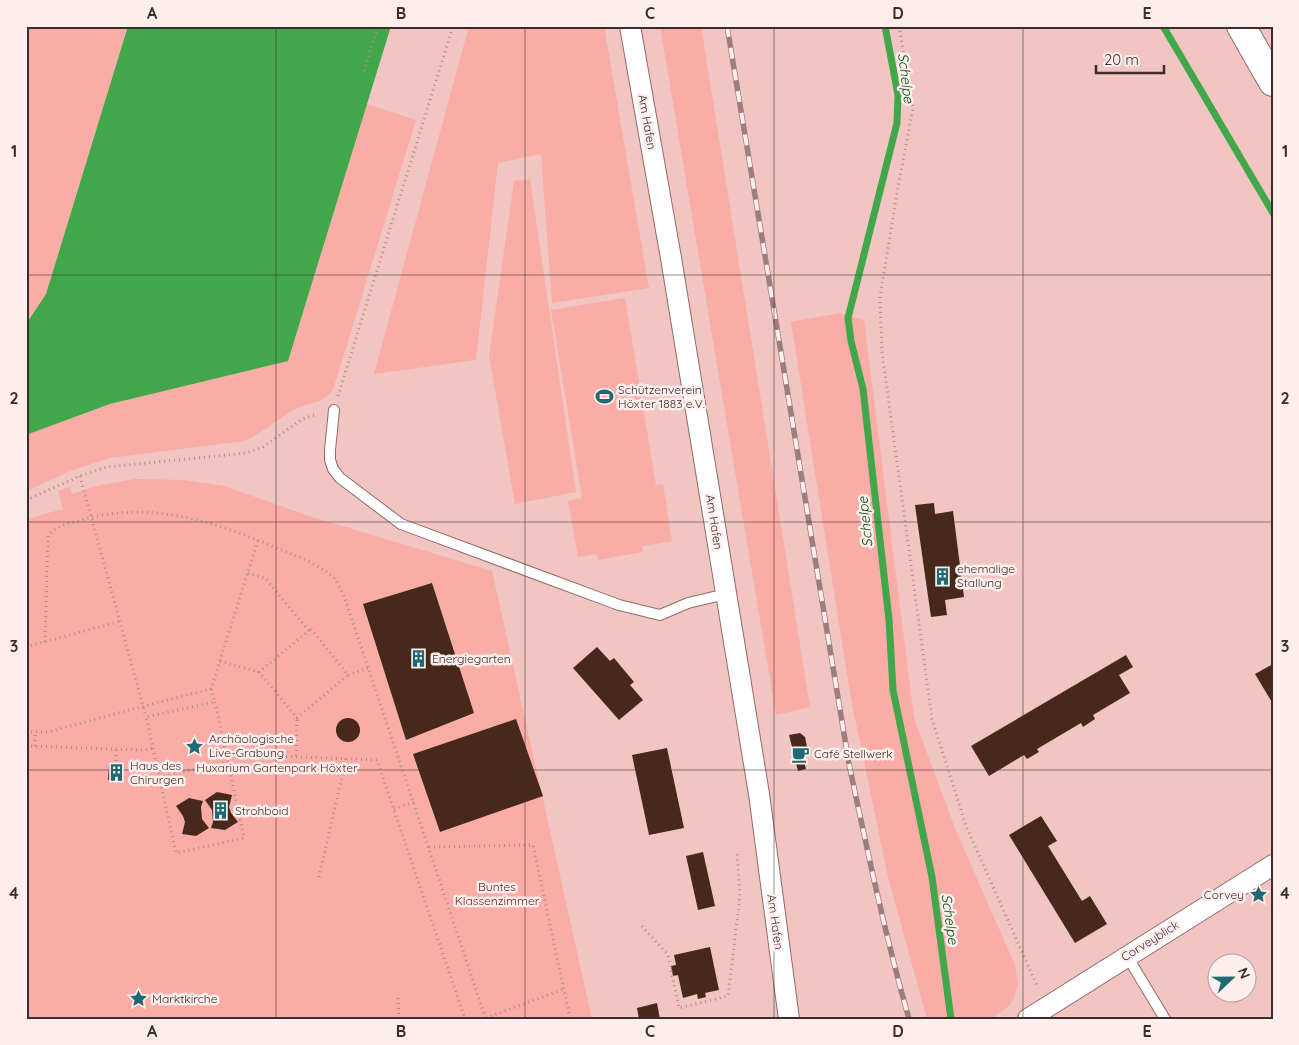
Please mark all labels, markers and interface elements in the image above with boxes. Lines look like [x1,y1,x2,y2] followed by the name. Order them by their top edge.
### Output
[147,3,158,23] text: A
[396,3,406,23] text: B
[645,3,655,23] text: C
[892,3,904,23] text: D
[1142,3,1152,23] text: E
[1096,42,1164,74] scale bar
[1104,50,1139,69] text: 20 m
[894,52,918,105] water label: Schelpe
[635,93,660,151] street label: Am Hafen
[11,141,17,161] text: 1
[1282,141,1288,161] text: 1
[618,382,705,411] place label: Schützenverein Höxter 1883 e.V.
[594,387,614,407] sports icon: Schützenverein Höxter 1883 e.V.
[9,388,19,408] text: 2
[1280,388,1290,408] text: 2
[703,493,726,550] street label: Am Hafen
[853,495,877,548] water label: Schelpe
[957,561,1015,590] place label: ehemalige Stallung
[933,566,953,586] building icon: ehemalige Stallung
[10,636,18,656] text: 3
[1281,636,1289,656] text: 3
[408,649,428,669] building icon: Energiegarten
[432,651,511,666] place label: Energiegarten
[209,731,294,760] place label: Archäologische Live-Grabung
[185,736,205,756] place icon: Archäologische Live-Grabung
[790,744,810,764] cafe icon: Café Stellwerk
[814,746,893,761] place label: Café Stellwerk
[130,758,184,787] place label: Haus des Chirurgen
[196,760,358,775] park label: Huxarium Gartenpark Höxter
[106,763,126,783] building icon: Haus des Chirurgen
[211,801,231,821] building icon: Strohboid
[235,803,289,818] place label: Strohboid
[455,879,540,908] park label: Buntes Klassenzimmer
[9,883,19,903] text: 4
[1280,883,1290,903] text: 4
[1248,885,1268,905] place icon: Corvey
[1204,887,1244,902] place label: Corvey
[764,893,787,950] street label: Am Hafen
[938,893,963,946] water label: Schelpe
[1118,917,1181,964] street label: Corveyblick
[1206,952,1256,1002] north arrow
[1234,965,1254,981] text: N
[128,989,148,1009] place icon: Marktkirche
[152,991,218,1006] place label: Marktkirche
[147,1021,158,1041] text: A
[396,1021,406,1041] text: B
[645,1021,655,1041] text: C
[892,1021,904,1041] text: D
[1142,1021,1152,1041] text: E

